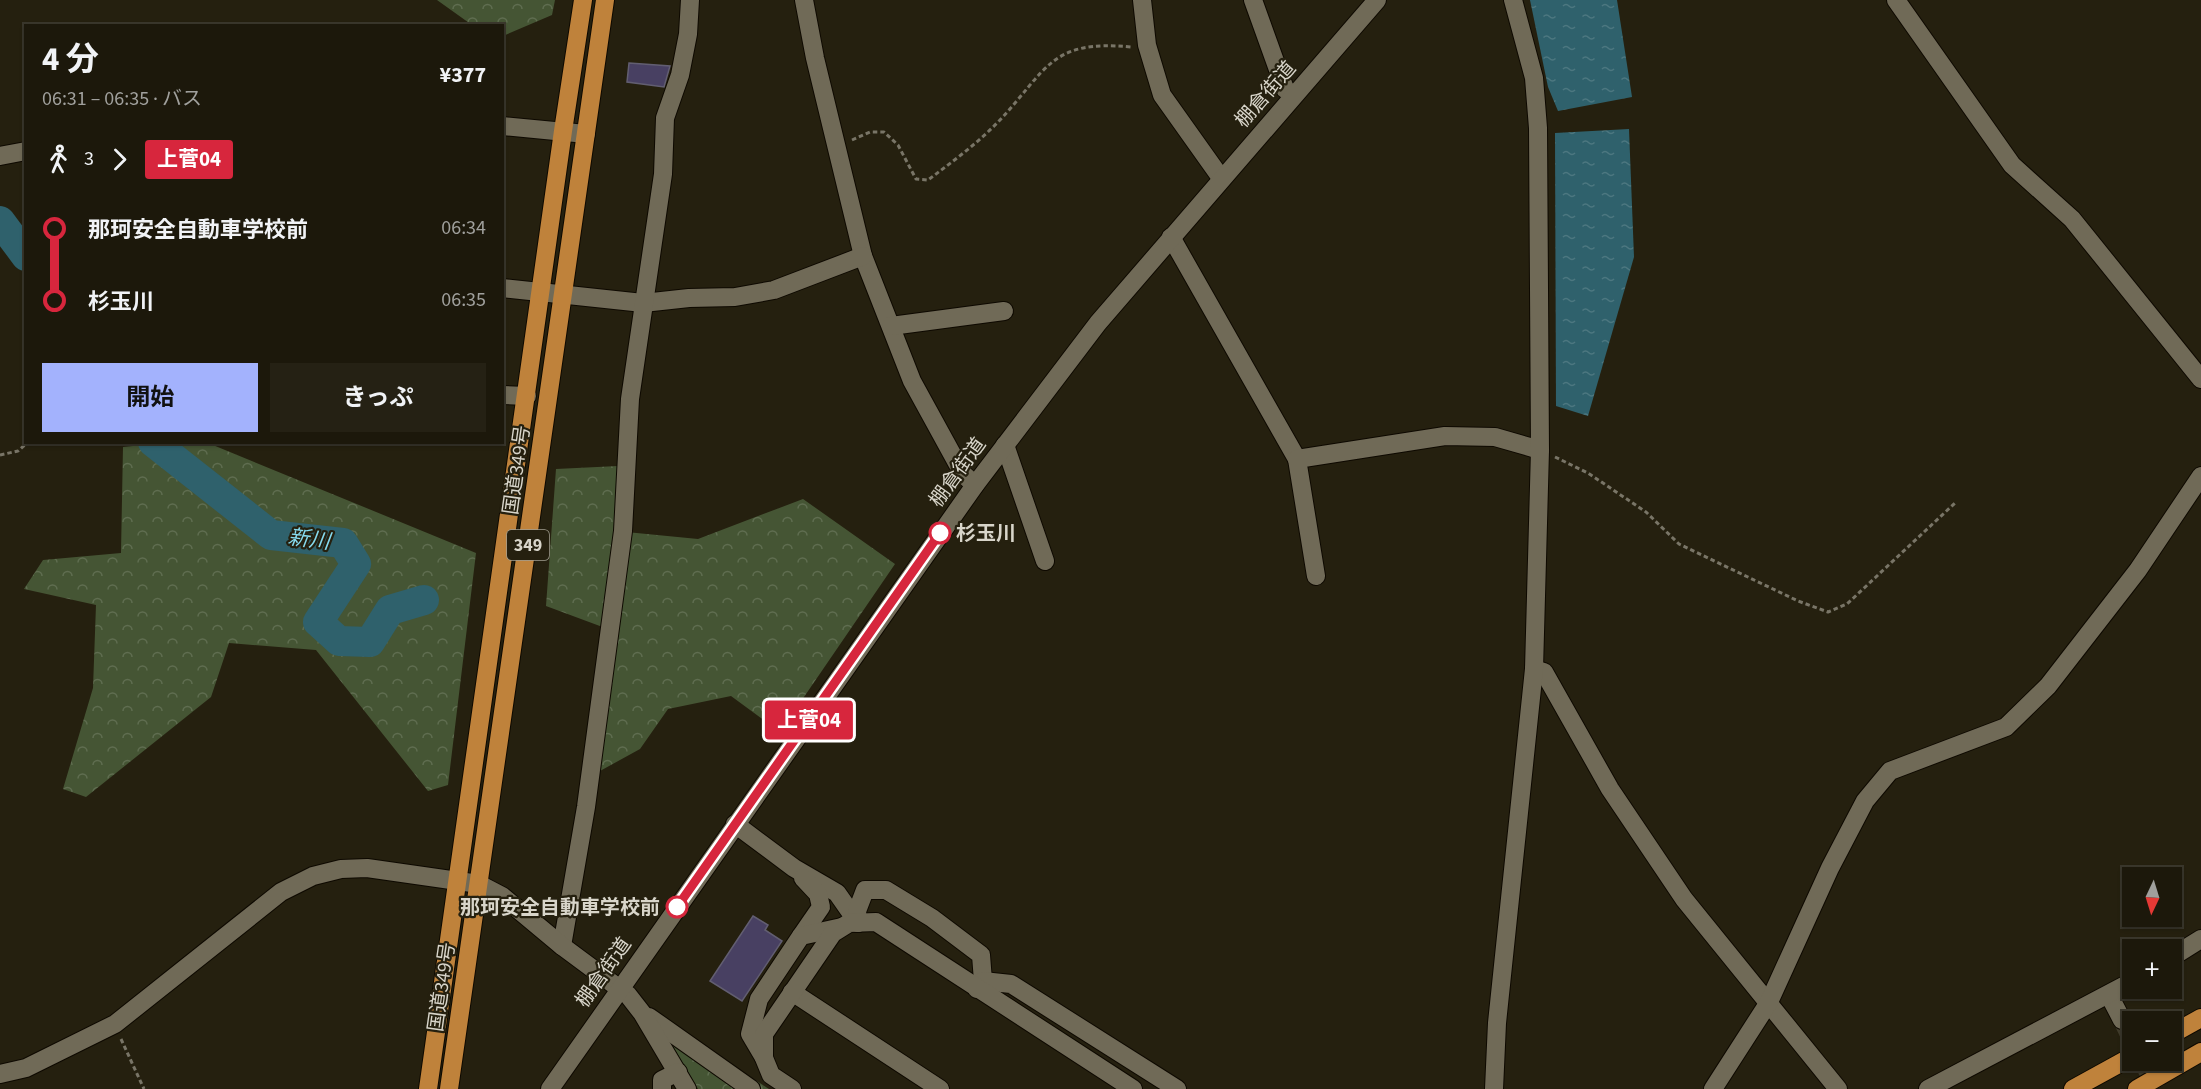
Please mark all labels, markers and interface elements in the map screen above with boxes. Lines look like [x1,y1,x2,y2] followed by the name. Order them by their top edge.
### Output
[42,36,99,83] text: 4 分
[1229,55,1303,134] street label: 棚倉街道
[440,59,486,91] text: ¥377
[42,85,202,113] text: 06:31 – 06:35 · バス
[42,143,75,176] icon: walk
[103,143,136,176] icon: forward
[157,144,221,174] text: 上菅04
[84,145,94,173] text: 3
[88,214,308,246] text: 那珂安全自動車学校前
[441,214,486,242] text: 06:34
[88,286,154,318] text: 杉玉川
[441,286,486,314] text: 06:35
[42,363,258,432] button: 開始
[270,363,486,432] button: きっぷ
[497,424,537,517] street label: 国道349号
[923,432,993,513] street label: 棚倉街道
[956,520,1016,548] place label: 杉玉川
[286,522,334,557] water label: 新川
[929,522,951,544] marker: 杉玉川
[507,530,549,560] road number: 349
[767,700,851,740] line badge: 上菅04
[777,705,841,735] text: 上菅04
[2122,867,2182,927] north arrow
[2122,867,2182,1071] map controls
[460,894,660,922] place label: 那珂安全自動車学校前
[666,896,688,918] marker: 那珂安全自動車学校前
[569,932,638,1013] street label: 棚倉街道
[2122,939,2182,999] button: +
[422,941,462,1034] street label: 国道349号
[2122,1011,2182,1071] button: −

